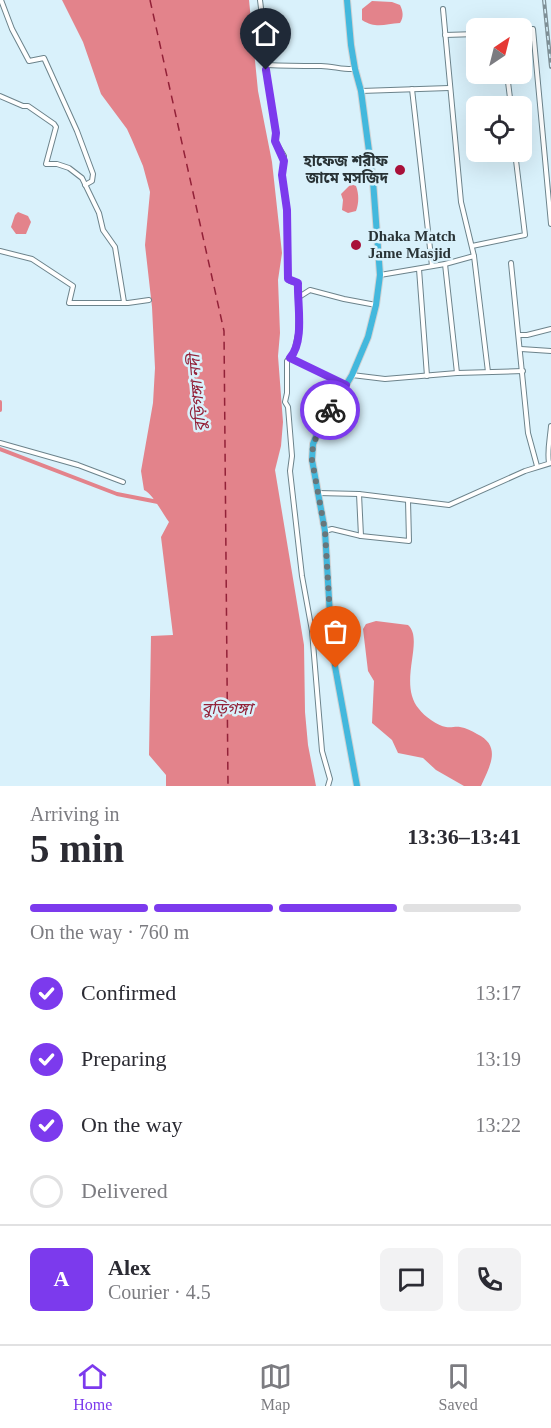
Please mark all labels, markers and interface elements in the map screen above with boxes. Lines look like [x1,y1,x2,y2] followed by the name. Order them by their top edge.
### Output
[240,8,291,70] pin
[249,17,282,50] icon: home
[466,18,532,84] north arrow
[466,18,532,162] map controls
[466,96,532,162] button: locate
[303,152,389,186] place label: হাফেজ শরীফ জামে মসজিদ
[393,163,407,177] marker: হাফেজ শরীফ জামে মসজিদ
[368,228,457,261] place label: Dhaka Match Jame Masjid
[349,238,363,252] marker: Dhaka Match Jame Masjid
[184,351,210,432] water label: বুড়িগঙ্গা নদী
[300,380,360,440] courier
[314,394,347,427] icon: bike
[310,606,361,668] pin
[319,615,352,648] icon: bag
[202,699,255,718] water label: বুড়িগঙ্গা
[30,803,119,825] text: Arriving in
[407,824,521,849] text: 13:36–13:41
[30,827,124,870] text: 5 min
[30,921,189,943] text: On the way · 760 m
[30,977,63,1010] icon: check
[81,980,176,1005] text: Confirmed
[475,982,521,1004] text: 13:17
[30,1043,63,1076] icon: check
[81,1046,167,1071] text: Preparing
[475,1048,521,1070] text: 13:19
[30,1109,63,1142] icon: check
[81,1112,182,1137] text: On the way
[475,1114,521,1136] text: 13:22
[81,1178,168,1203] text: Delivered
[380,1248,443,1311] button: chat
[458,1248,521,1311] button: phone
[108,1255,151,1280] text: Alex
[54,1266,69,1291] text: A
[108,1281,211,1303] text: Courier · 4.5
[73,1360,112,1414] tab: Home
[259,1360,292,1414] tab: Map
[439,1360,478,1414] tab: Saved

